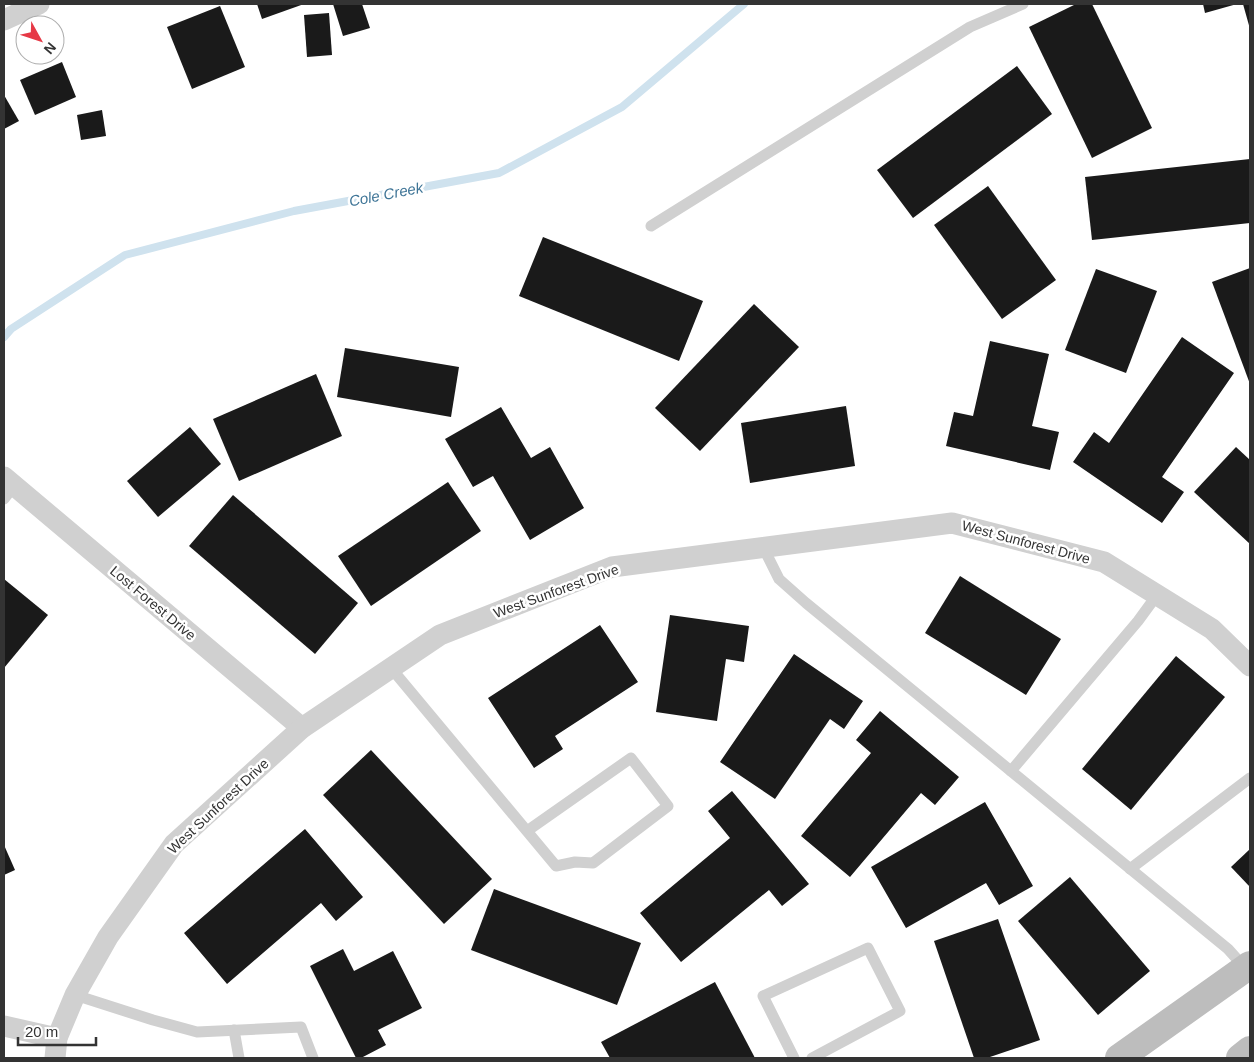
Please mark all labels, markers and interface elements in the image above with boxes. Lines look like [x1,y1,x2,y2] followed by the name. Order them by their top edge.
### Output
[15,15,65,65] north arrow
[41,39,59,57] text: N
[348,178,426,210] water label: Cole Creek
[960,517,1092,567] street label: West Sunforest Drive
[491,561,621,621] street label: West Sunforest Drive
[107,563,199,644] street label: Lost Forest Drive
[164,755,272,857] street label: West Sunforest Drive
[18,1014,95,1046] scale bar
[25,1023,58,1040] text: 20 m

